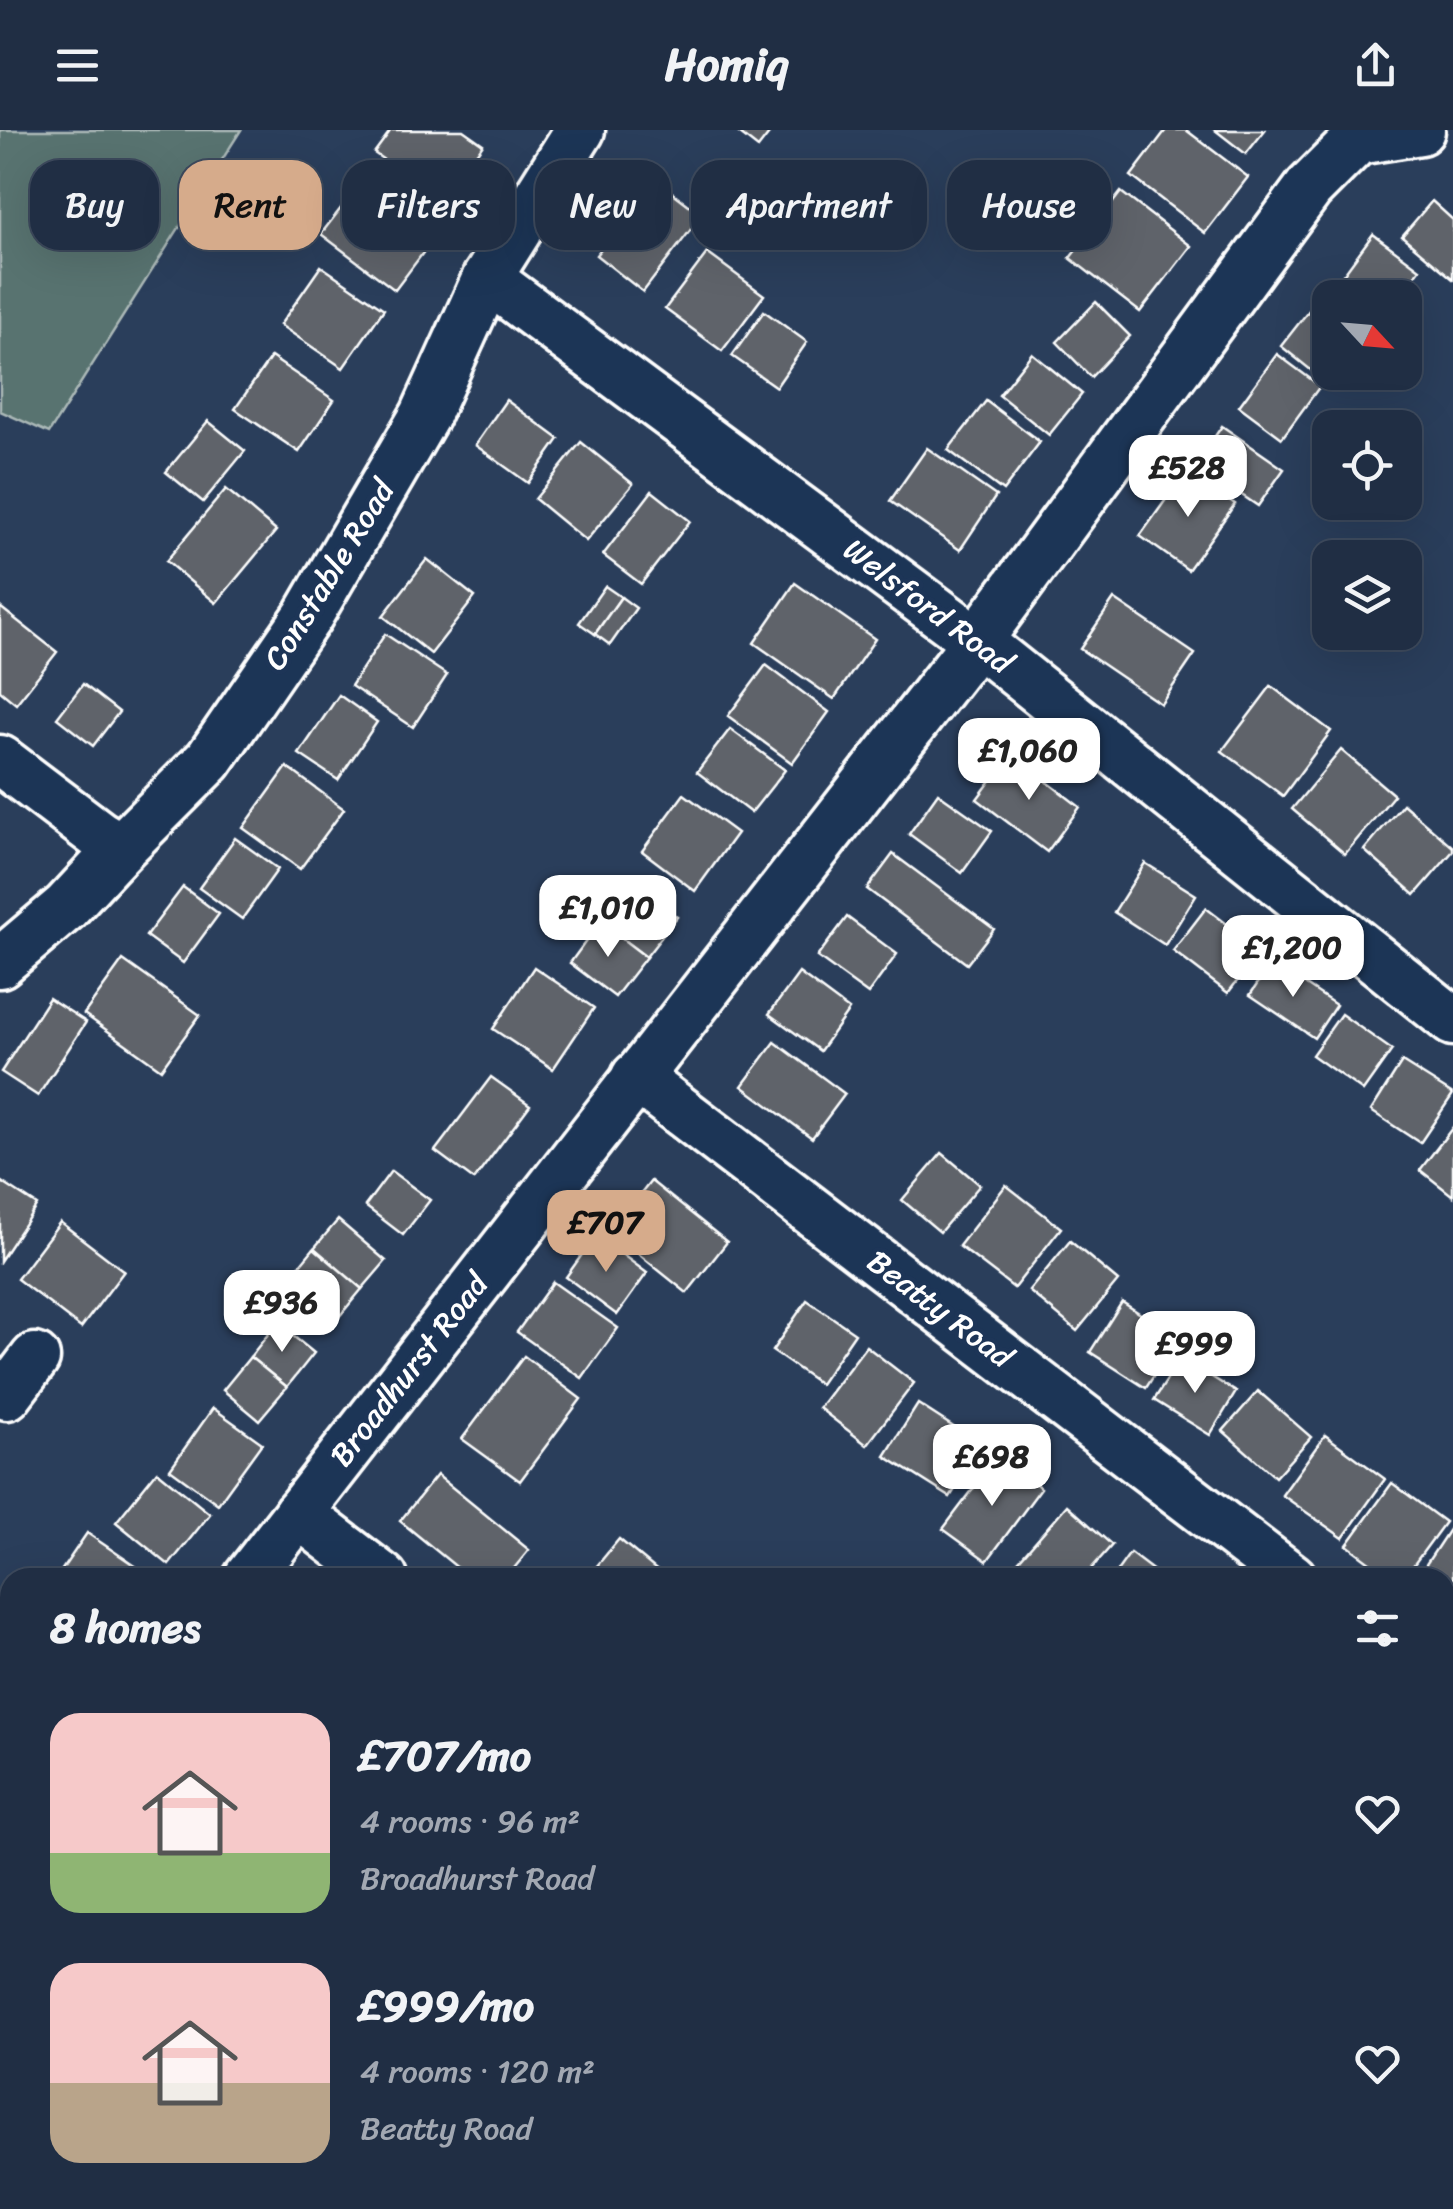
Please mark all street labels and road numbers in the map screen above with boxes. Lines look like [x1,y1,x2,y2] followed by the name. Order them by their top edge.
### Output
[248,466,412,682] street label: Constable Road
[830,523,1027,691] street label: Welsford Road
[854,1234,1028,1385] street label: Beatty Road
[314,1259,505,1480] street label: Broadhurst Road

